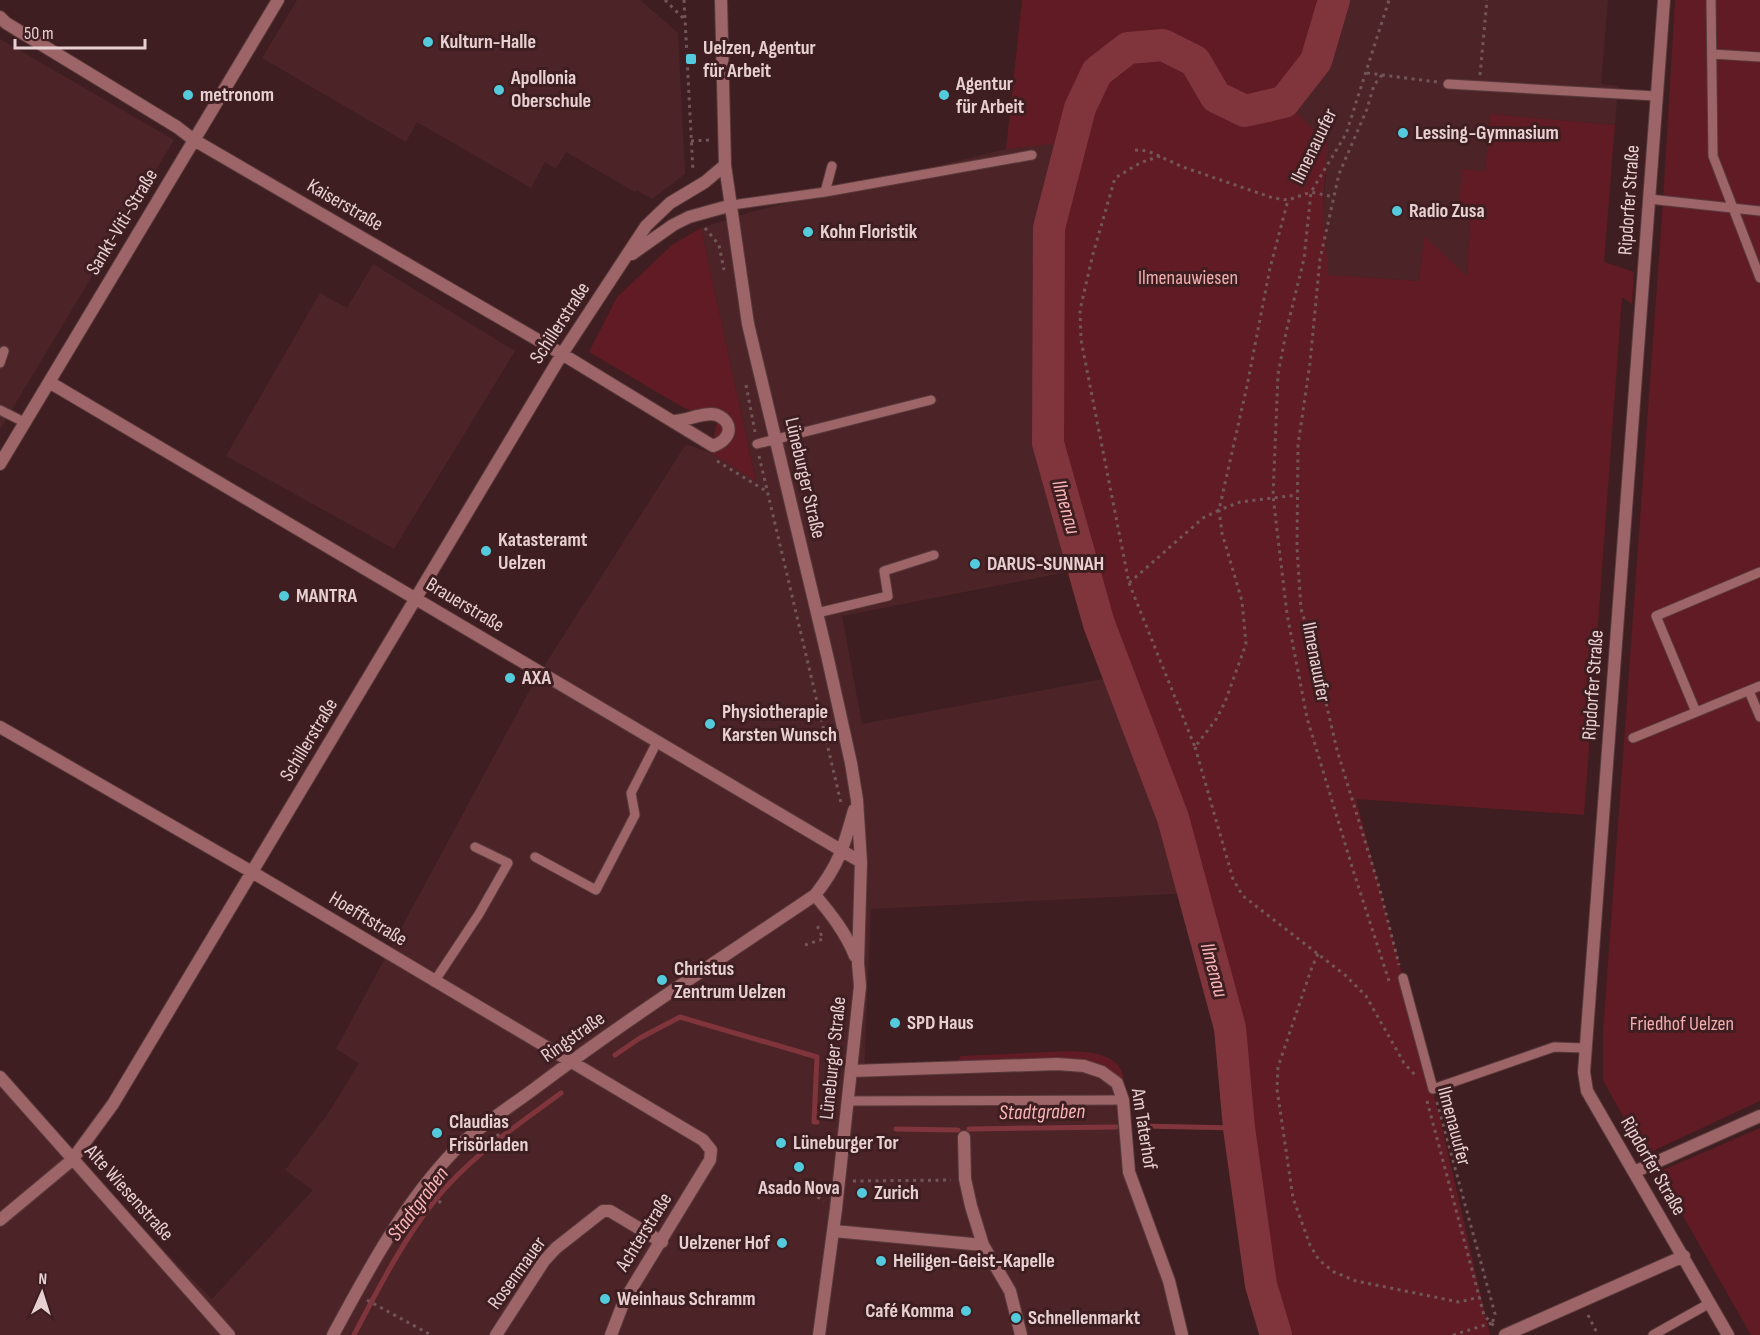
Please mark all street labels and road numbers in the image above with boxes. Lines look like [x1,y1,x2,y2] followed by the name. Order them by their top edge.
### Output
[1286,104,1343,188] street label: Ilmenauufer
[1613,144,1645,256] street label: Ripdorfer Straße
[81,165,163,279] street label: Sankt-Viti-Straße
[303,174,387,236] street label: Kaiserstraße
[525,278,595,368] street label: Schillerstraße
[779,415,831,541] street label: Lüneburger Straße
[422,572,508,638] street label: Brauerstraße
[1297,620,1336,704] street label: Ilmenauufer
[1577,629,1609,741] street label: Ripdorfer Straße
[275,694,343,786] street label: Schillerstraße
[325,886,411,952] street label: Hoefftstraße
[815,995,851,1121] street label: Lüneburger Straße
[536,1006,610,1068] street label: Ringstraße
[1432,1084,1476,1168] street label: Ilmenauufer
[1126,1086,1162,1171] street label: Am Taterhof
[1615,1112,1691,1220] street label: Ripdorfer Straße
[79,1139,178,1246] street label: Alte Wiesenstraße
[610,1188,677,1276] street label: Achterstraße
[483,1232,551,1314] street label: Rosenmauer

